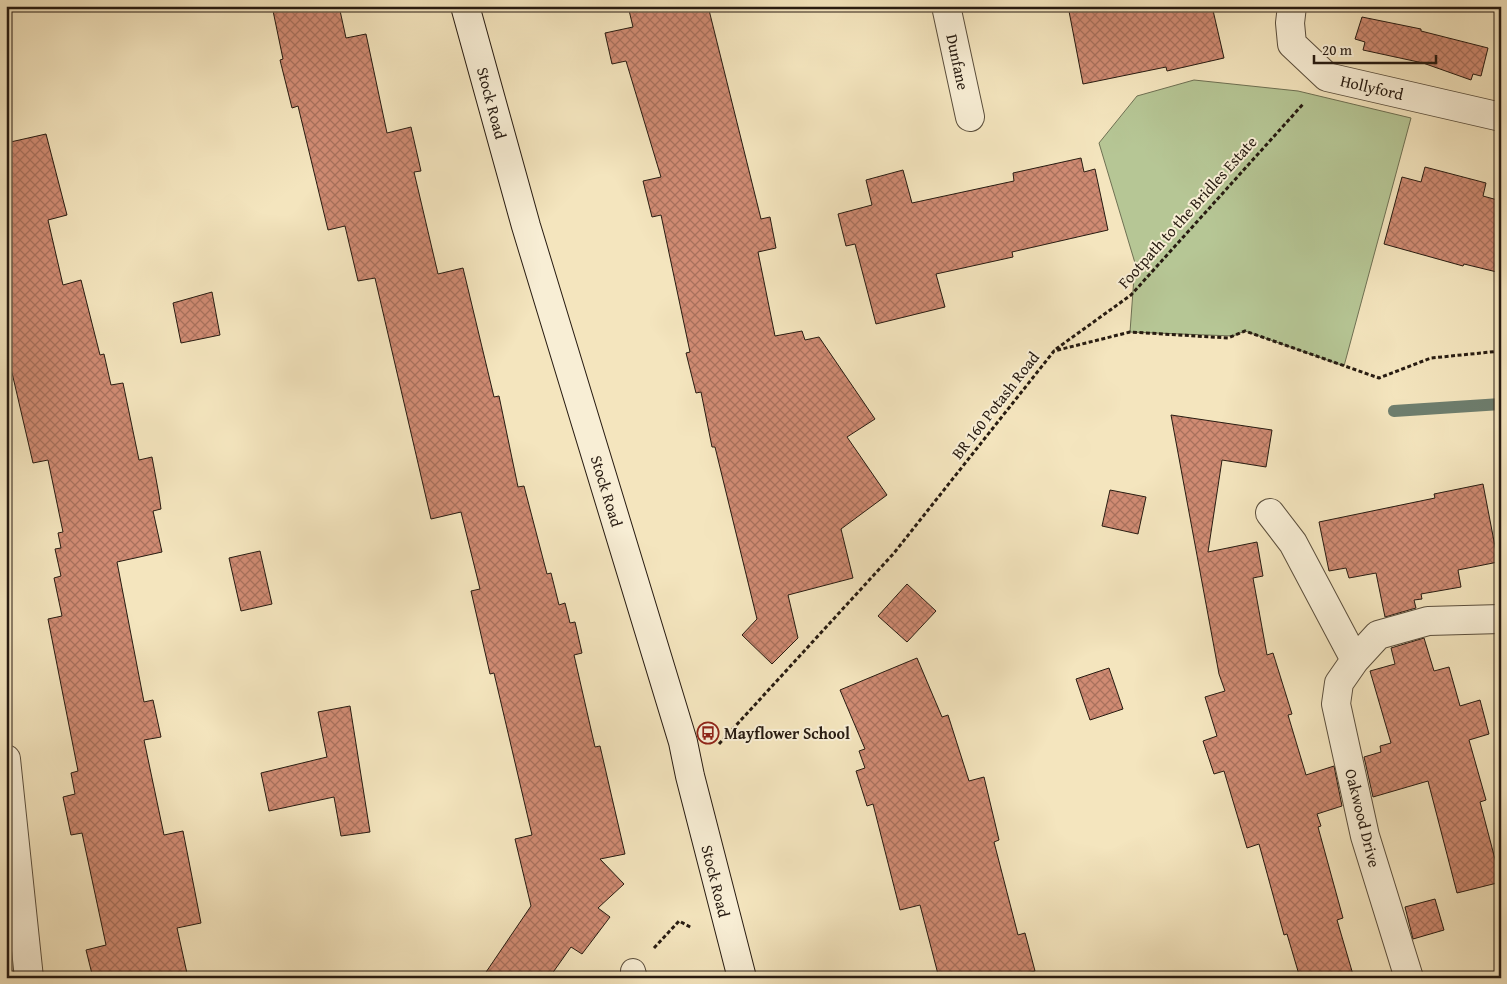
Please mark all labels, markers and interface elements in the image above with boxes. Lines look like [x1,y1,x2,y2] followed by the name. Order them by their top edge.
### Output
[940,32,976,92] street label: Dunfane
[1314,32,1437,64] scale bar
[1322,39,1353,60] text: 20 m
[471,64,513,142] street label: Stock Road
[1338,68,1406,106] street label: Hollyford
[1112,130,1262,294] street label: Footpath to the Bridles Estate
[945,346,1045,464] street label: BR 160 Potash Road
[585,452,629,530] street label: Stock Road
[696,721,720,745] bus stop icon: Mayflower School
[724,721,850,745] place label: Mayflower School
[1339,766,1387,870] street label: Oakwood Drive
[695,842,737,920] street label: Stock Road

